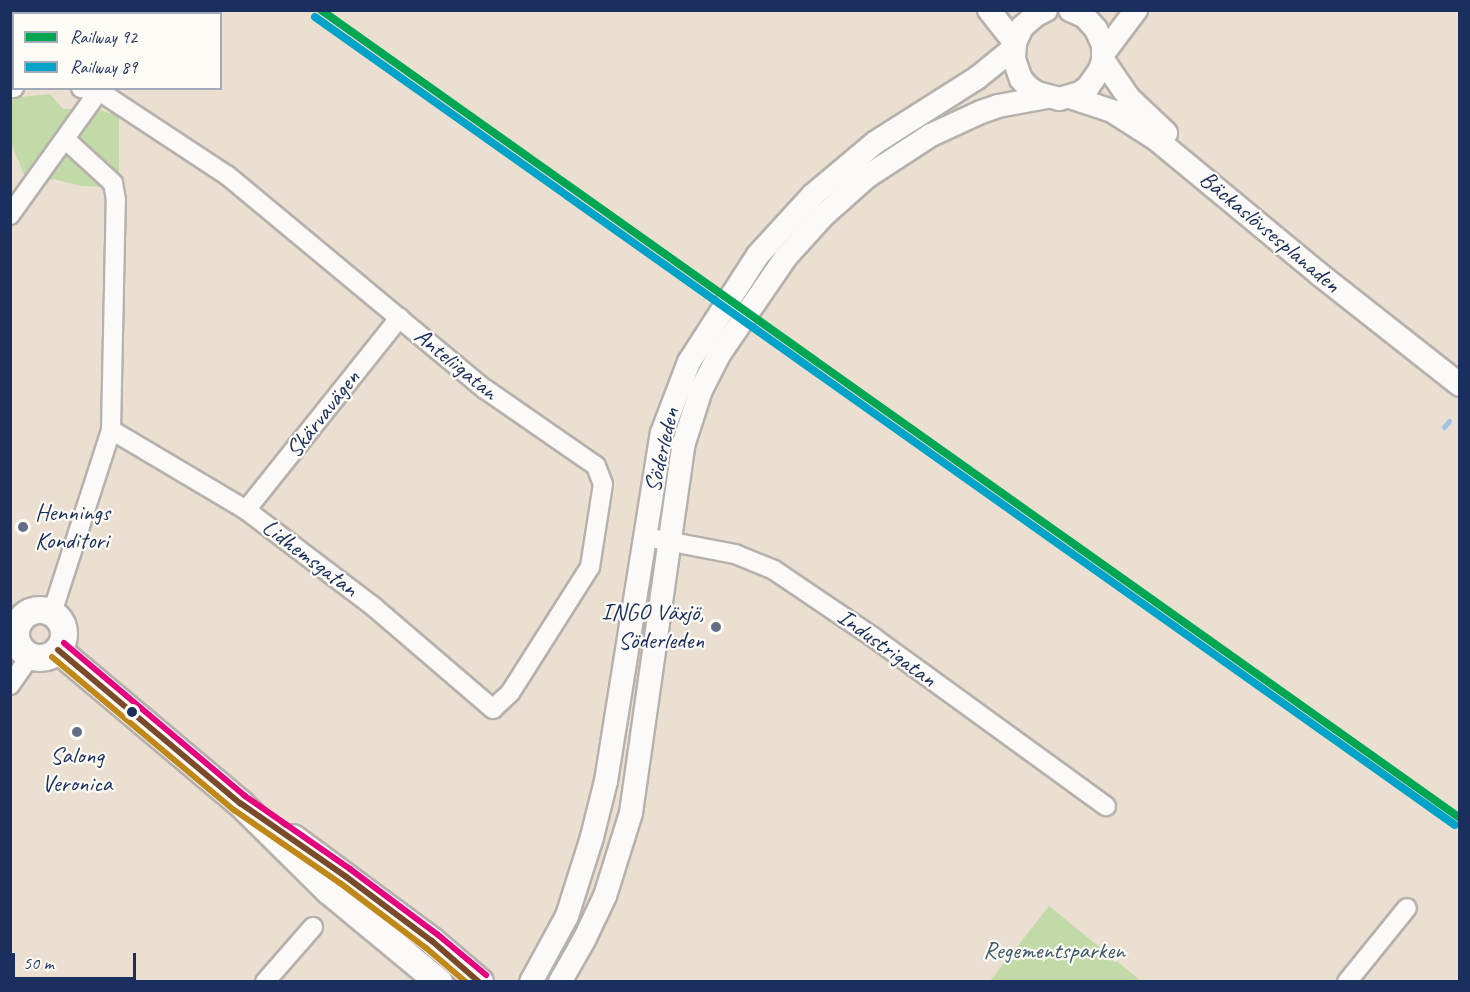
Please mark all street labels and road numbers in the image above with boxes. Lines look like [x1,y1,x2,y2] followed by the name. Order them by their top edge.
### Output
[1194,165,1346,299] street label: Bäckaslövsesplanaden
[409,322,503,406] street label: Anteliigatan
[280,364,366,464] street label: Skärvavägen
[638,405,686,495] street label: Söderleden
[256,513,364,603] street label: Lidhemsgatan
[832,602,942,694] street label: Industrigatan

